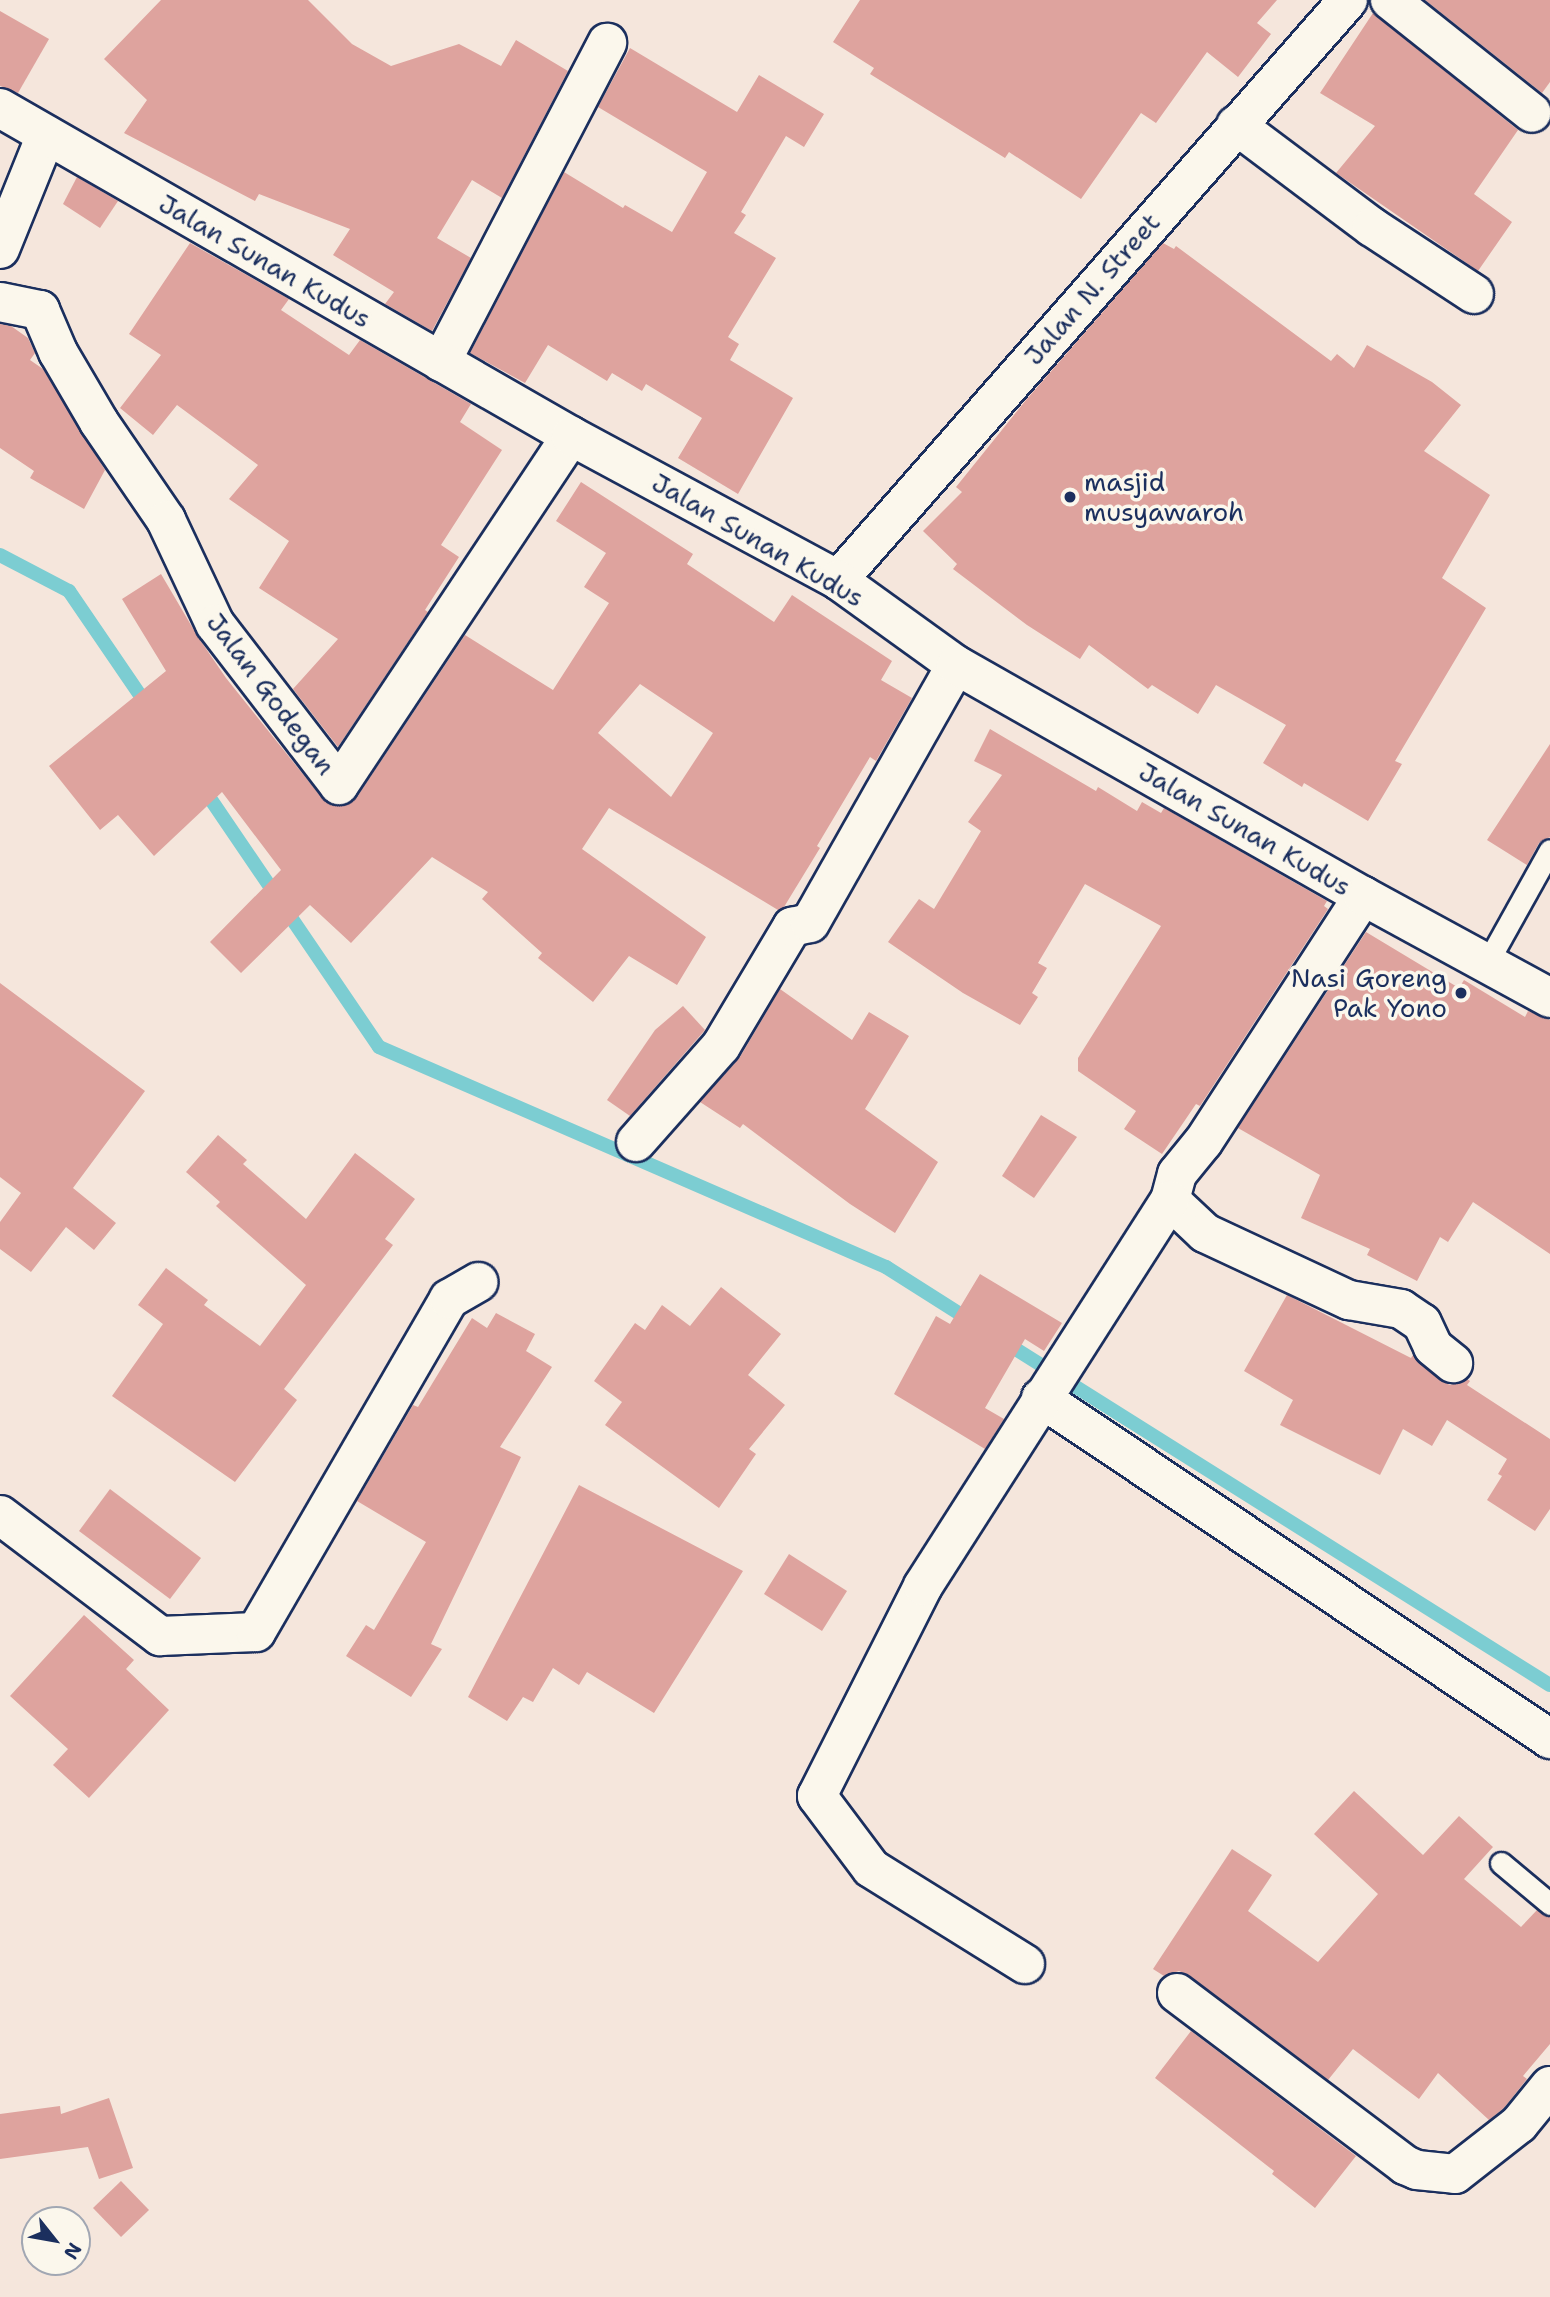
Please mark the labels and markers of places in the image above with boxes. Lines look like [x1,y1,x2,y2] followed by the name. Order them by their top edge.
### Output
[1084,466,1244,528] place label: masjid musyawaroh
[1062,489,1078,505] marker: masjid musyawaroh
[1291,962,1447,1024] place label: Nasi Goreng Pak Yono
[1453,985,1469,1001] marker: Nasi Goreng Pak Yono

